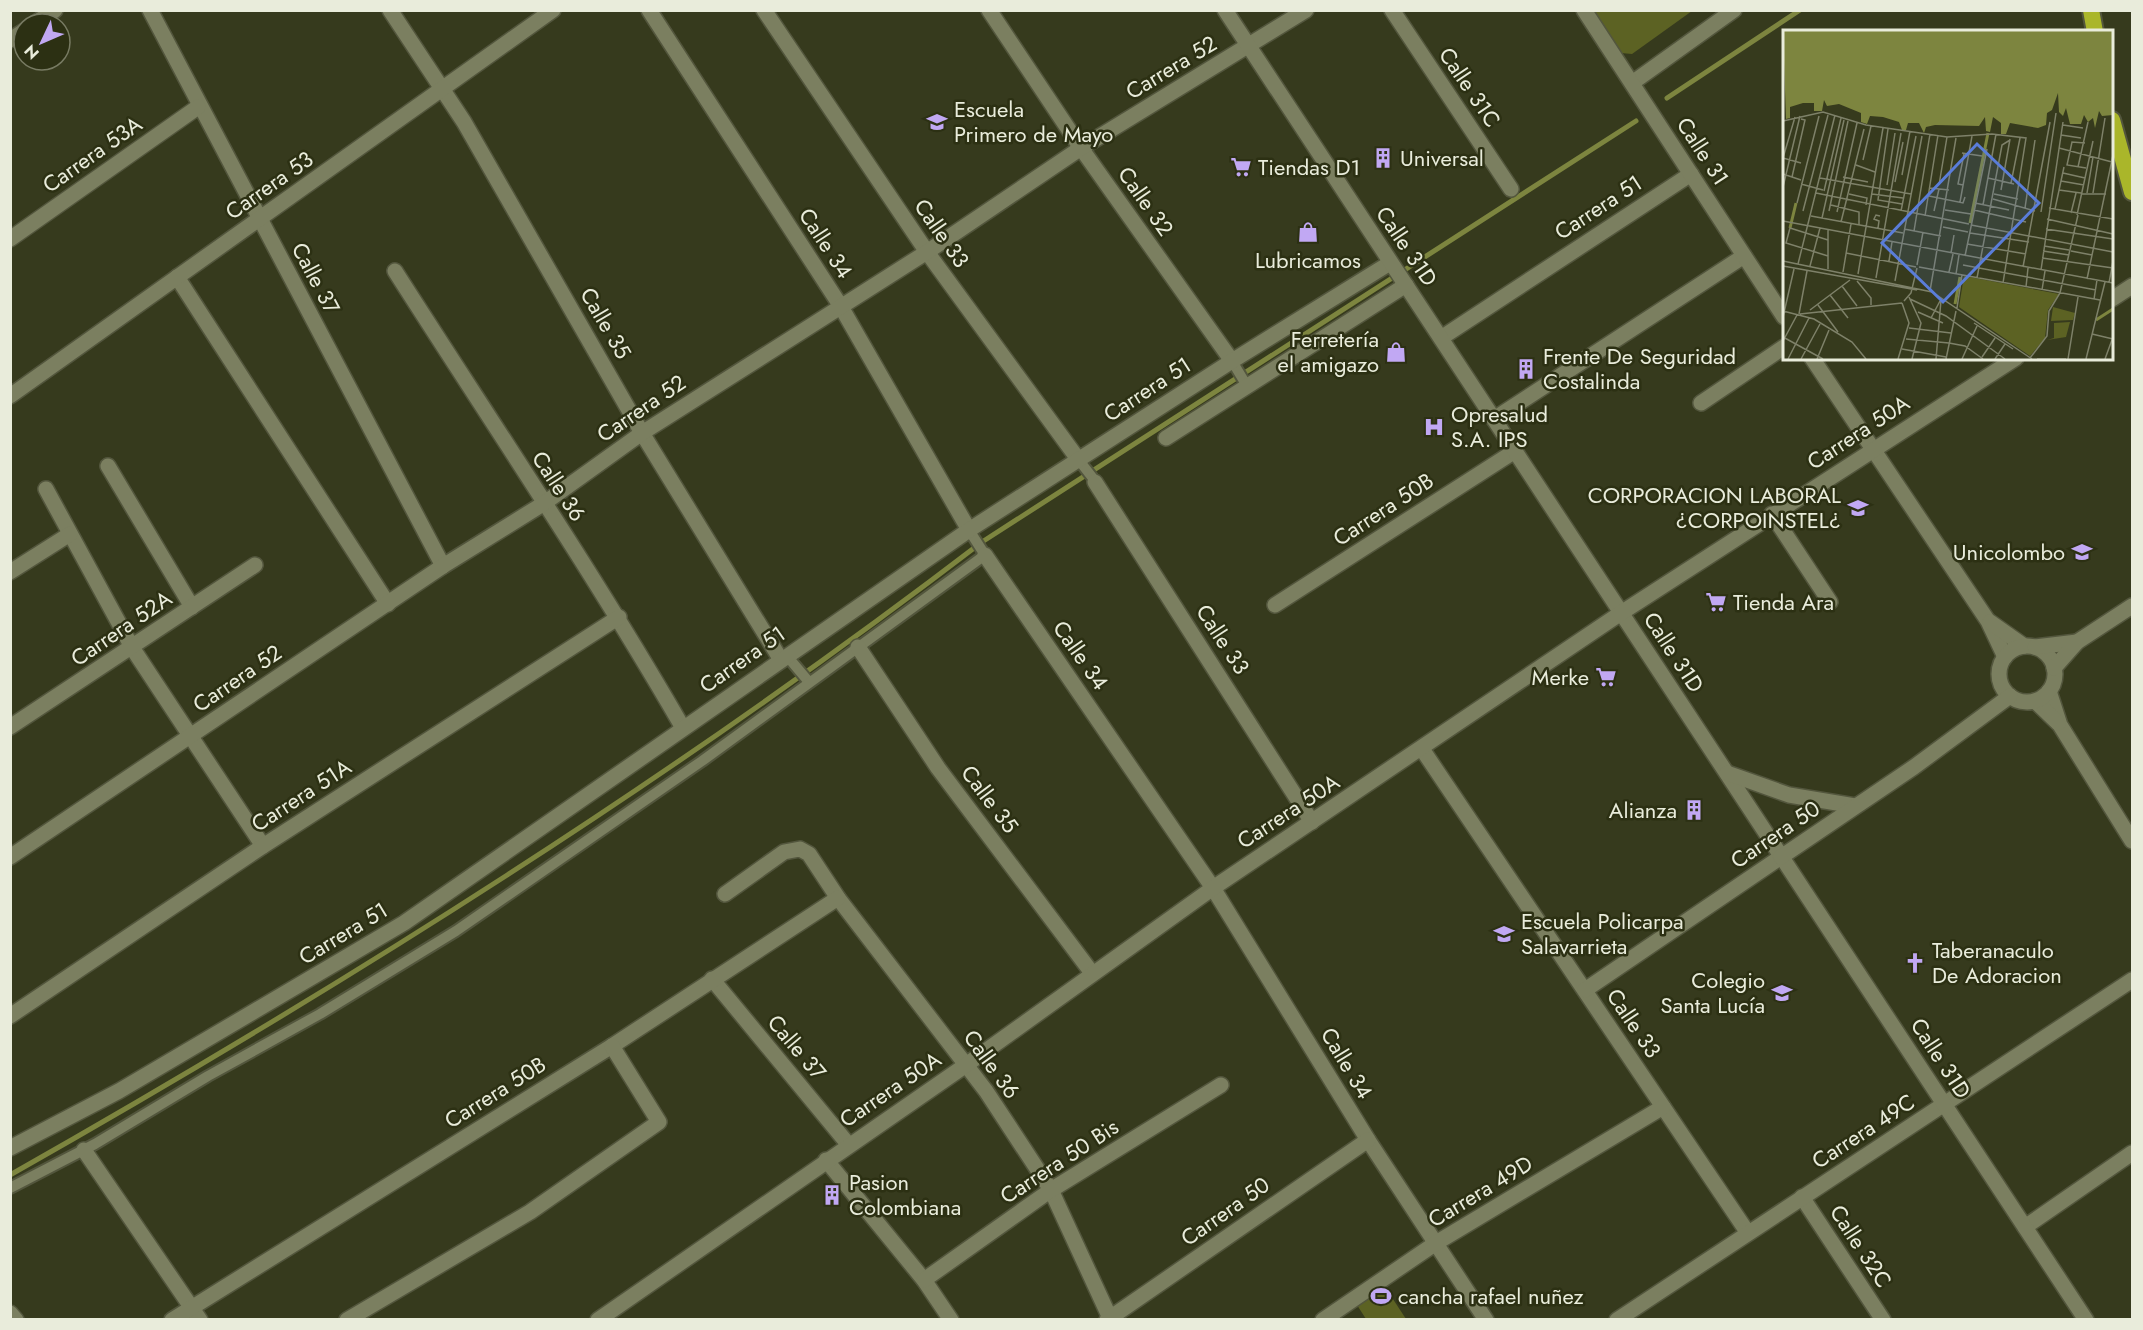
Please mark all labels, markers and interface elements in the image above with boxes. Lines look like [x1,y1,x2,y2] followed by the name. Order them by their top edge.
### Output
[12,12,72,72] north arrow
[1119,27,1223,107] street label: Carrera 52
[1783,30,2113,360] inset map
[19,40,44,65] text: N
[1431,40,1509,134] street label: Calle 31C
[954,93,1113,150] place label: Escuela Primero de Mayo
[36,108,149,200] street label: Carrera 53A
[925,110,949,134] school or university icon: Escuela Primero de Mayo
[1669,111,1737,191] street label: Calle 31
[1400,142,1484,174] place label: Universal
[218,143,320,227] street label: Carrera 53
[1371,146,1395,170] building icon: Universal
[1258,151,1360,183] place label: Tiendas D1
[1229,155,1253,179] supermarket icon: Tiendas D1
[1110,160,1182,242] street label: Calle 32
[1548,167,1648,247] street label: Carrera 51
[907,192,977,274] street label: Calle 33
[1368,200,1446,293] street label: Calle 31D
[791,201,861,285] street label: Calle 34
[1296,220,1320,244] shop icon: Lubricamos
[284,237,348,320] street label: Calle 37
[1255,244,1361,276] place label: Lubricamos
[573,281,639,365] street label: Calle 35
[1278,323,1379,380] place label: Ferretería el amigazo
[1384,340,1408,364] shop icon: Ferretería el amigazo
[1543,340,1736,397] place label: Frente De Seguridad Costalinda
[1097,349,1197,429] street label: Carrera 51
[1514,357,1538,381] building icon: Frente De Seguridad Costalinda
[590,366,692,450] street label: Carrera 52
[1800,387,1916,477] street label: Carrera 50A
[1451,398,1548,455] place label: Opresalud S.A. IPS
[1422,415,1446,439] hospital icon: Opresalud S.A. IPS
[524,444,594,528] street label: Calle 36
[1326,464,1440,554] street label: Carrera 50B
[1588,479,1841,536] place label: CORPORACION LABORAL ¿CORPOINSTEL¿
[1846,496,1870,520] school or university icon: CORPORACION LABORAL ¿CORPOINSTEL¿
[1953,536,2065,568] place label: Unicolombo
[2070,540,2094,564] school or university icon: Unicolombo
[64,582,178,674] street label: Carrera 52A
[1733,586,1834,618] place label: Tienda Ara
[1704,590,1728,614] supermarket icon: Tienda Ara
[1188,598,1258,680] street label: Calle 33
[1636,605,1712,699] street label: Calle 31D
[1045,614,1117,696] street label: Calle 34
[692,618,792,700] street label: Carrera 51
[186,636,288,720] street label: Carrera 52
[1532,661,1589,693] place label: Merke
[1594,665,1618,689] supermarket icon: Merke
[245,750,358,839] street label: Carrera 51A
[954,758,1026,840] street label: Calle 35
[1230,766,1346,856] street label: Carrera 50A
[1724,792,1826,876] street label: Carrera 50
[1609,794,1677,826] place label: Alianza
[1682,798,1706,822] building icon: Alianza
[292,894,394,972] street label: Carrera 51
[1521,905,1684,962] place label: Escuela Policarpa Salavarrieta
[1492,922,1516,946] school or university icon: Escuela Policarpa Salavarrieta
[1932,934,2062,991] place label: Taberanaculo De Adoracion
[1903,951,1927,975] church icon: Taberanaculo De Adoracion
[1661,964,1765,1021] place label: Colegio Santa Lucía
[1770,981,1794,1005] school or university icon: Colegio Santa Lucía
[1599,982,1669,1064] street label: Calle 33
[760,1007,834,1087] street label: Calle 37
[1903,1011,1979,1105] street label: Calle 31D
[1313,1021,1381,1105] street label: Calle 34
[956,1023,1028,1105] street label: Calle 36
[833,1043,948,1135] street label: Carrera 50A
[438,1048,552,1136] street label: Carrera 50B
[1805,1086,1921,1176] street label: Carrera 49C
[993,1111,1125,1211] street label: Carrera 50 Bis
[1422,1147,1538,1235] street label: Carrera 49D
[849,1166,961,1223] place label: Pasion Colombiana
[1174,1169,1276,1253] street label: Carrera 50
[820,1183,844,1207] building icon: Pasion Colombiana
[1822,1198,1900,1294] street label: Calle 32C
[1398,1280,1584,1312] place label: cancha rafael nuñez
[1369,1284,1393,1308] sports icon: cancha rafael nuñez

